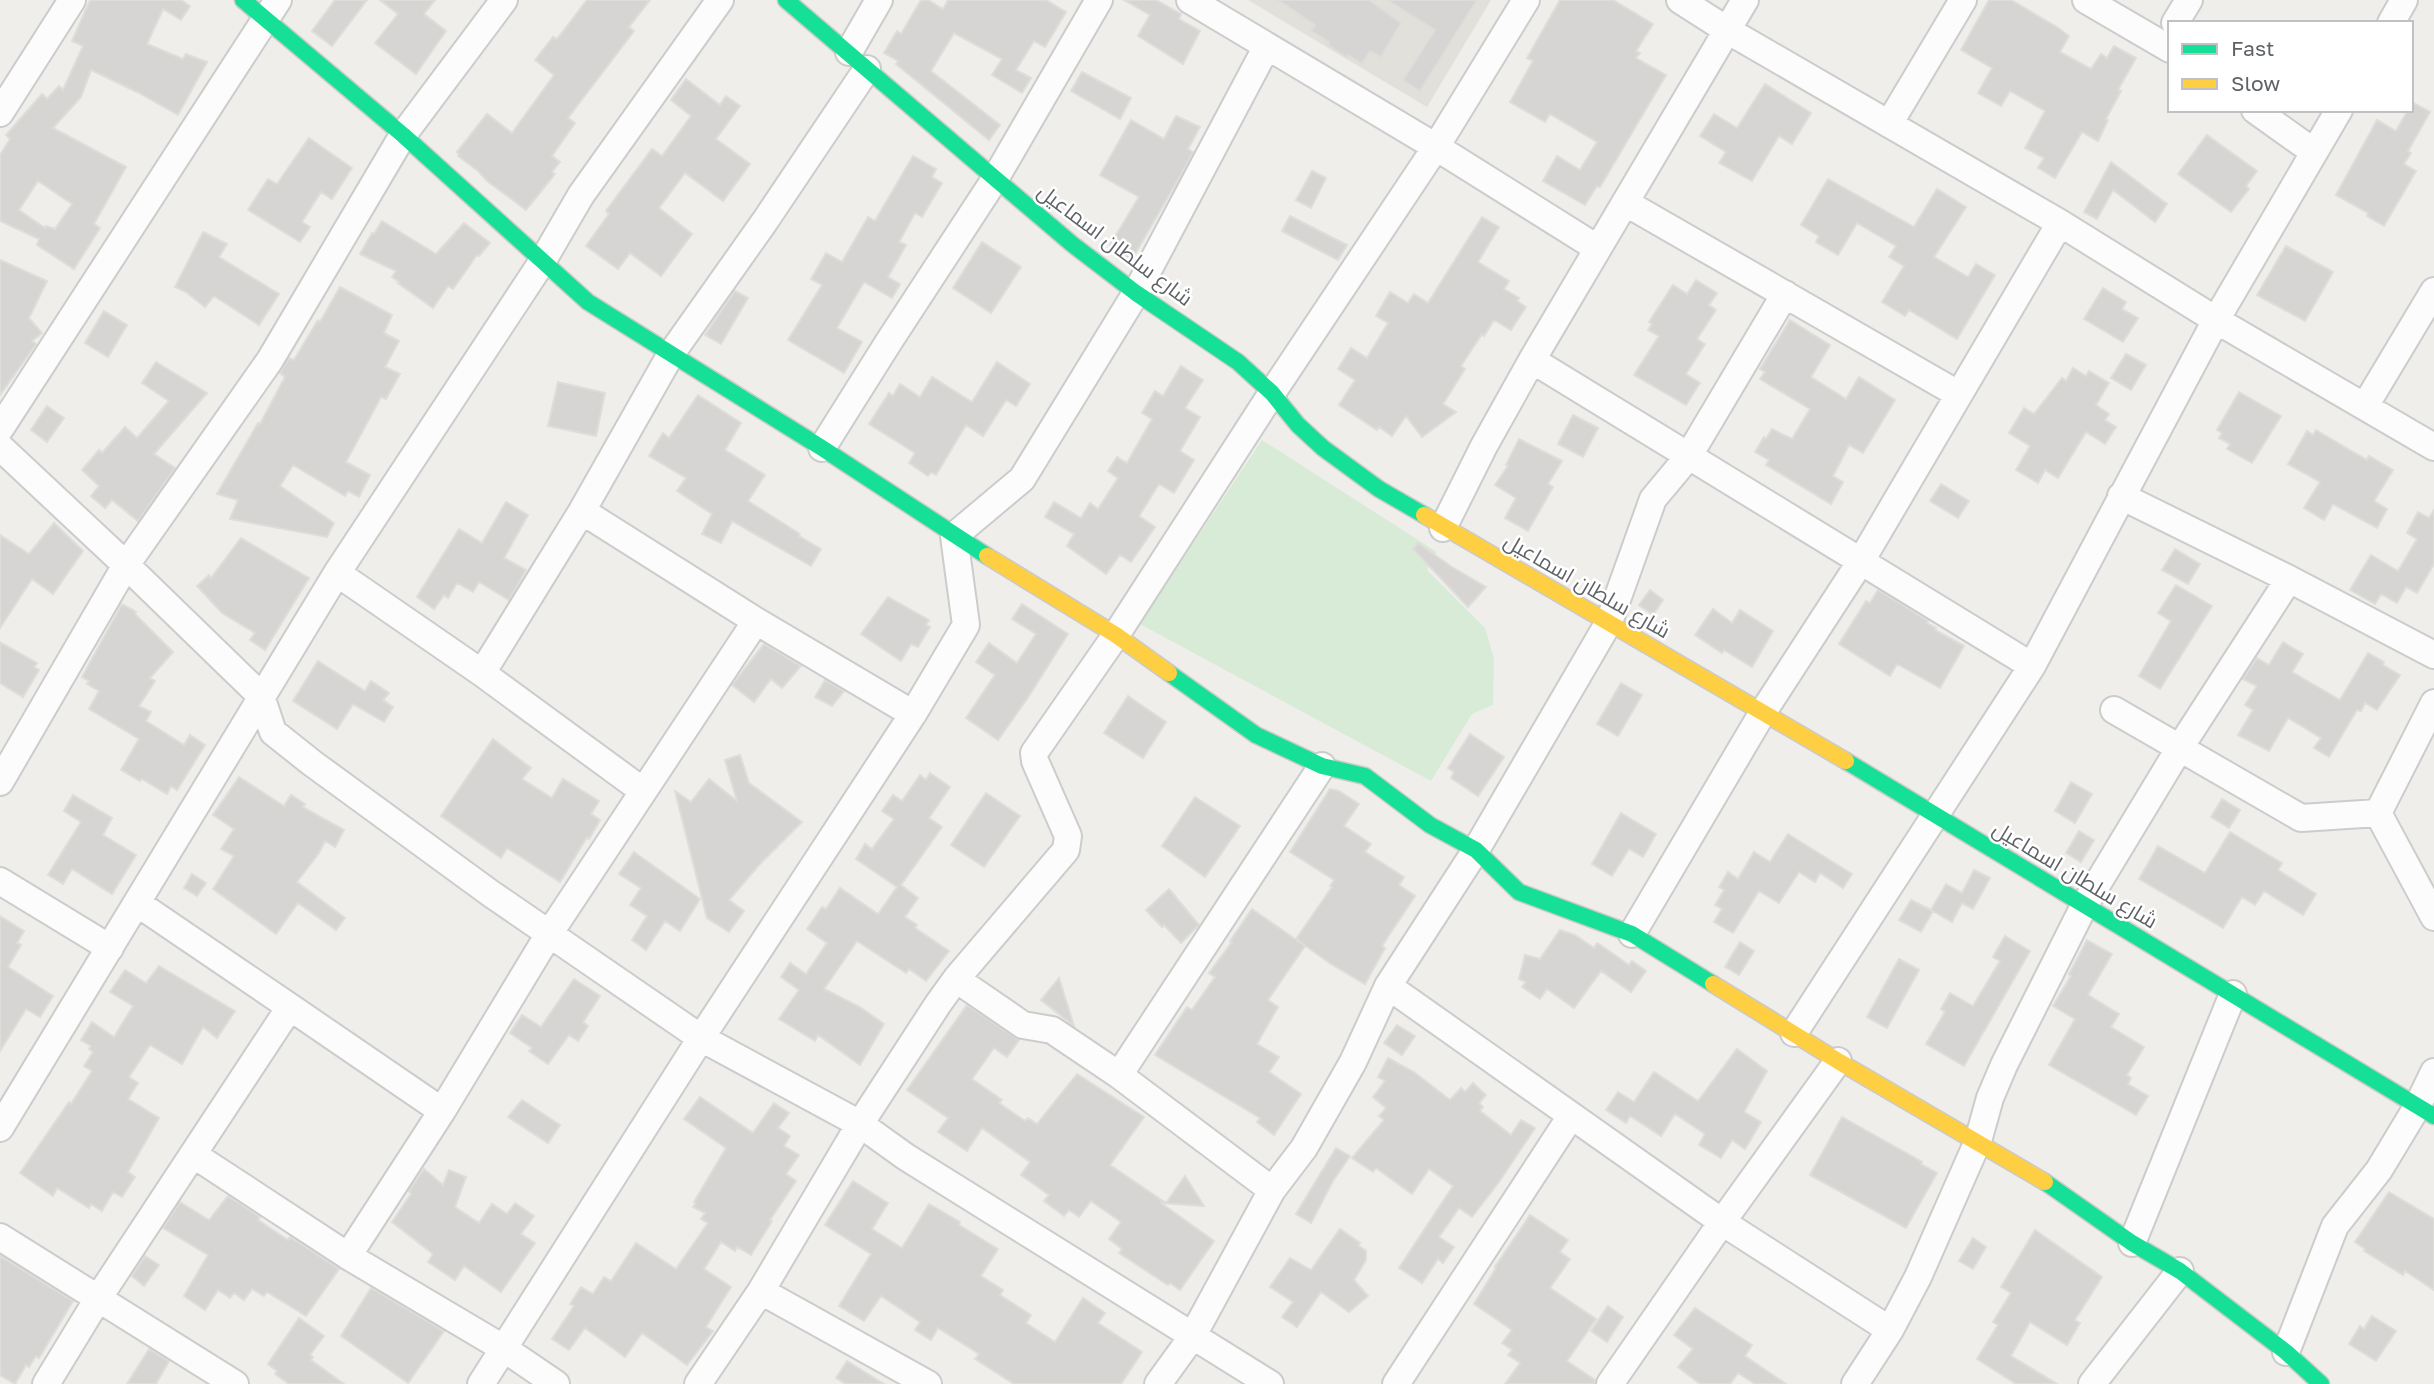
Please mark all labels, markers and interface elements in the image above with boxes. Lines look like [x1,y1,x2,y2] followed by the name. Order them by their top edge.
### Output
[2168,21,2413,112] legend
[2231,35,2274,61] text: Fast
[2231,70,2280,96] text: Slow
[1032,177,1198,313] street label: شارع سلطان اسماعيل
[1499,527,1675,645] street label: شارع سلطان اسماعيل
[1987,815,2163,935] street label: شارع سلطان اسماعيل

